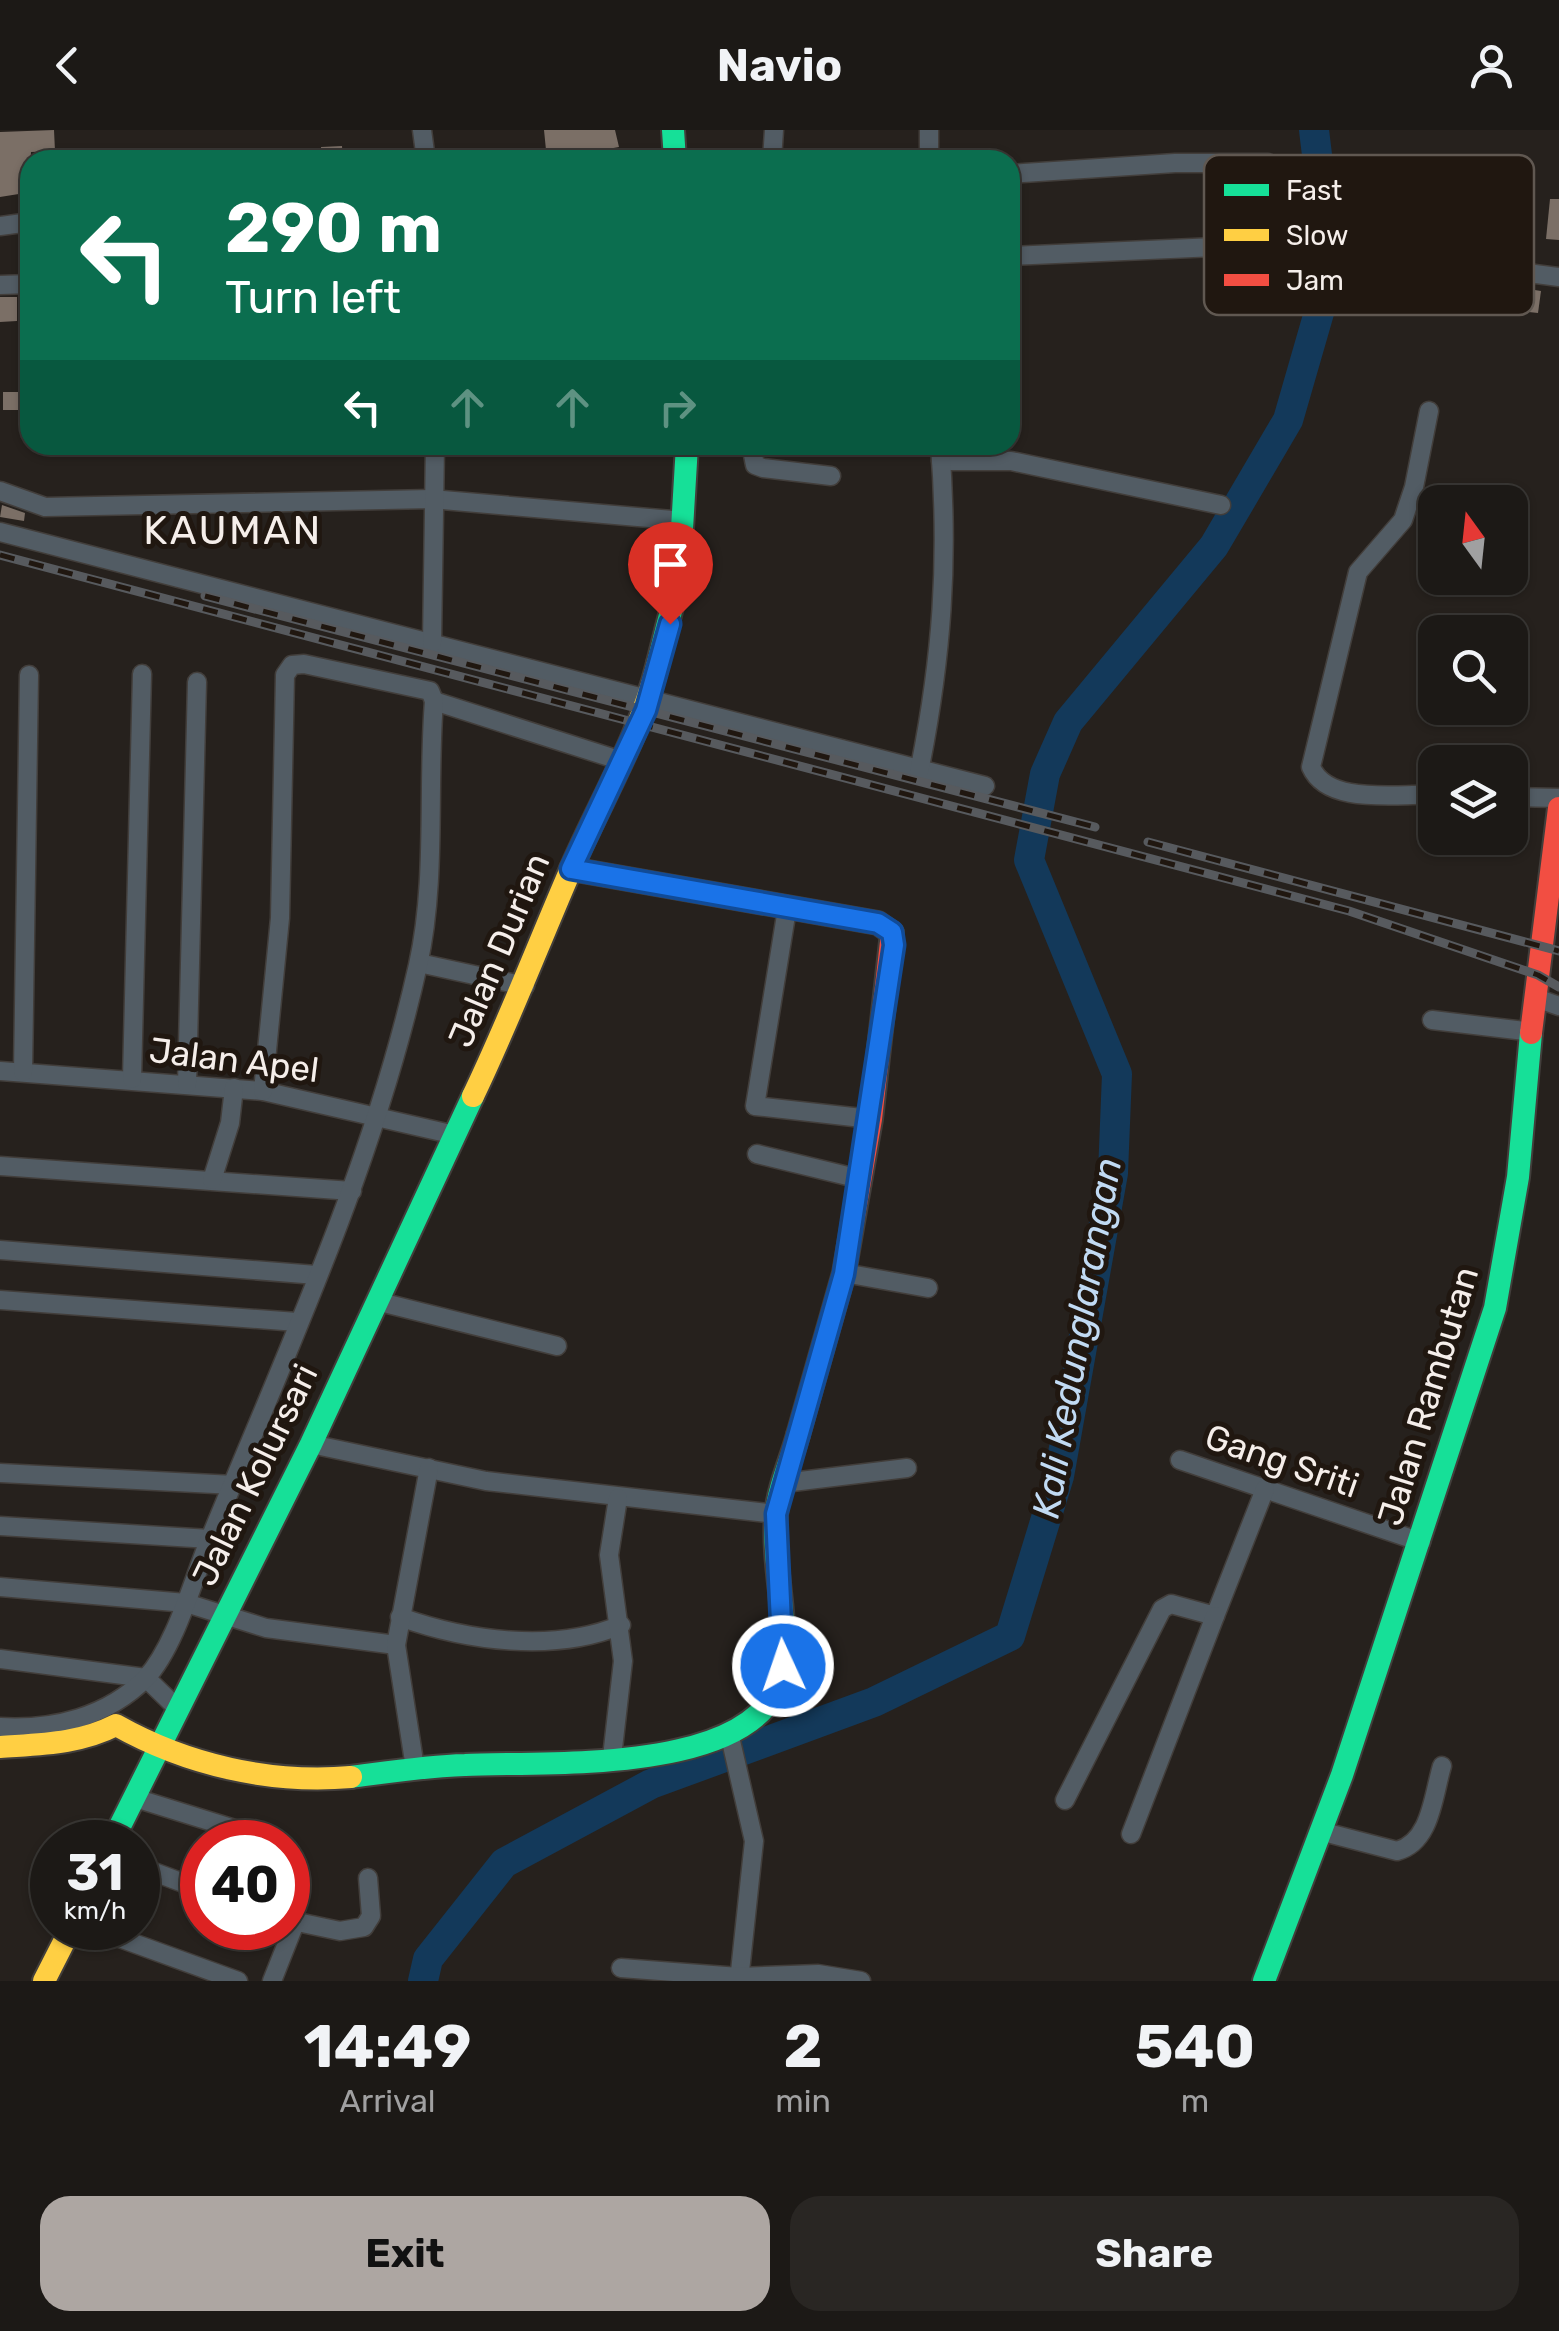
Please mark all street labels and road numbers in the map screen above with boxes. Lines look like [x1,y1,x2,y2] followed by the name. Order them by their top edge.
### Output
[439,847,559,1053] street label: Jalan Durian
[147,1029,321,1091] street label: Jalan Apel
[1369,1261,1487,1531] street label: Jalan Rambutan
[183,1358,327,1592] street label: Jalan Kolursari
[1200,1415,1364,1507] street label: Gang Sriti

